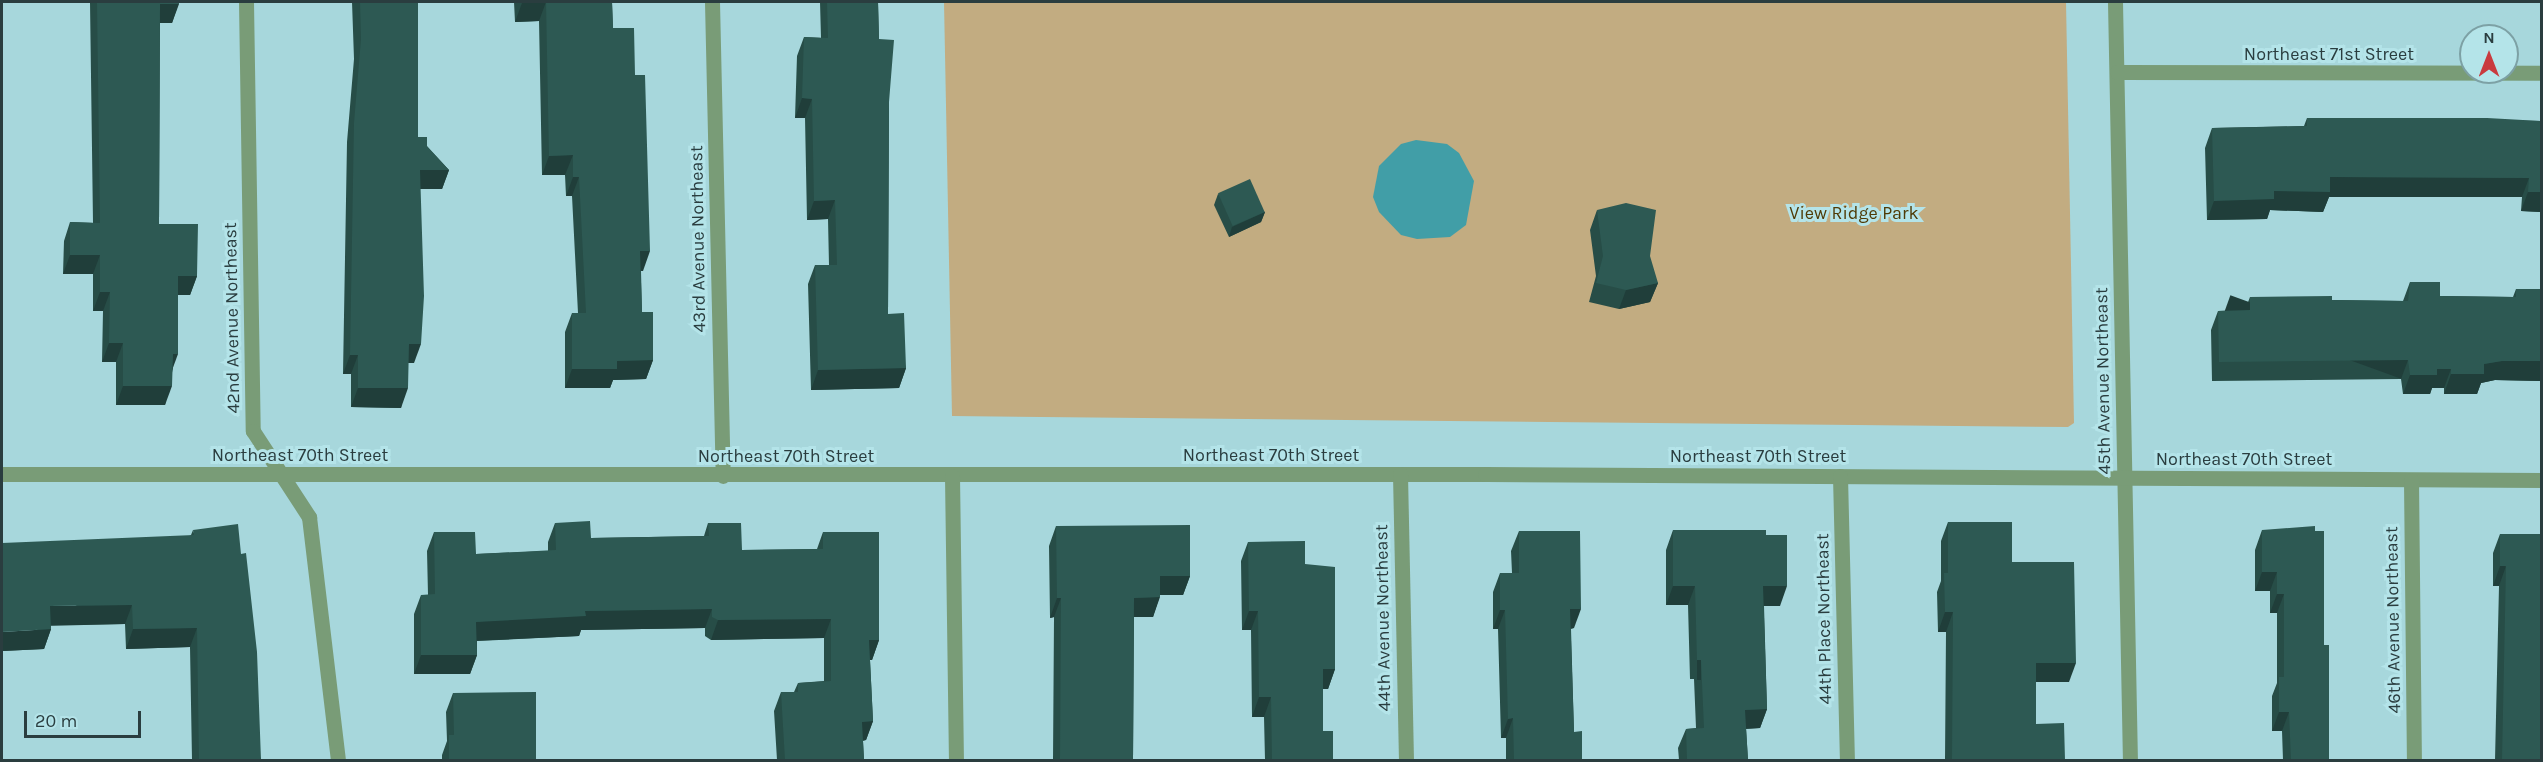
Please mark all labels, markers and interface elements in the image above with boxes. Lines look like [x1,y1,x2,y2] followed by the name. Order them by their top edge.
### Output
[2459,24,2519,84] north arrow
[2483,28,2495,47] text: N
[2244,43,2414,65] street label: Northeast 71st Street
[686,145,710,333] street label: 43rd Avenue Northeast
[1789,202,1919,224] park label: View Ridge Park
[220,222,244,414] street label: 42nd Avenue Northeast
[2091,287,2115,475] street label: 45th Avenue Northeast
[212,444,388,466] street label: Northeast 70th Street
[1183,444,1359,466] street label: Northeast 70th Street
[698,445,874,467] street label: Northeast 70th Street
[1670,445,1846,467] street label: Northeast 70th Street
[2156,448,2332,470] street label: Northeast 70th Street
[1371,524,1395,712] street label: 44th Avenue Northeast
[2381,526,2405,714] street label: 46th Avenue Northeast
[1812,533,1836,705] street label: 44th Place Northeast
[27,699,144,737] scale bar
[35,710,77,732] text: 20 m

